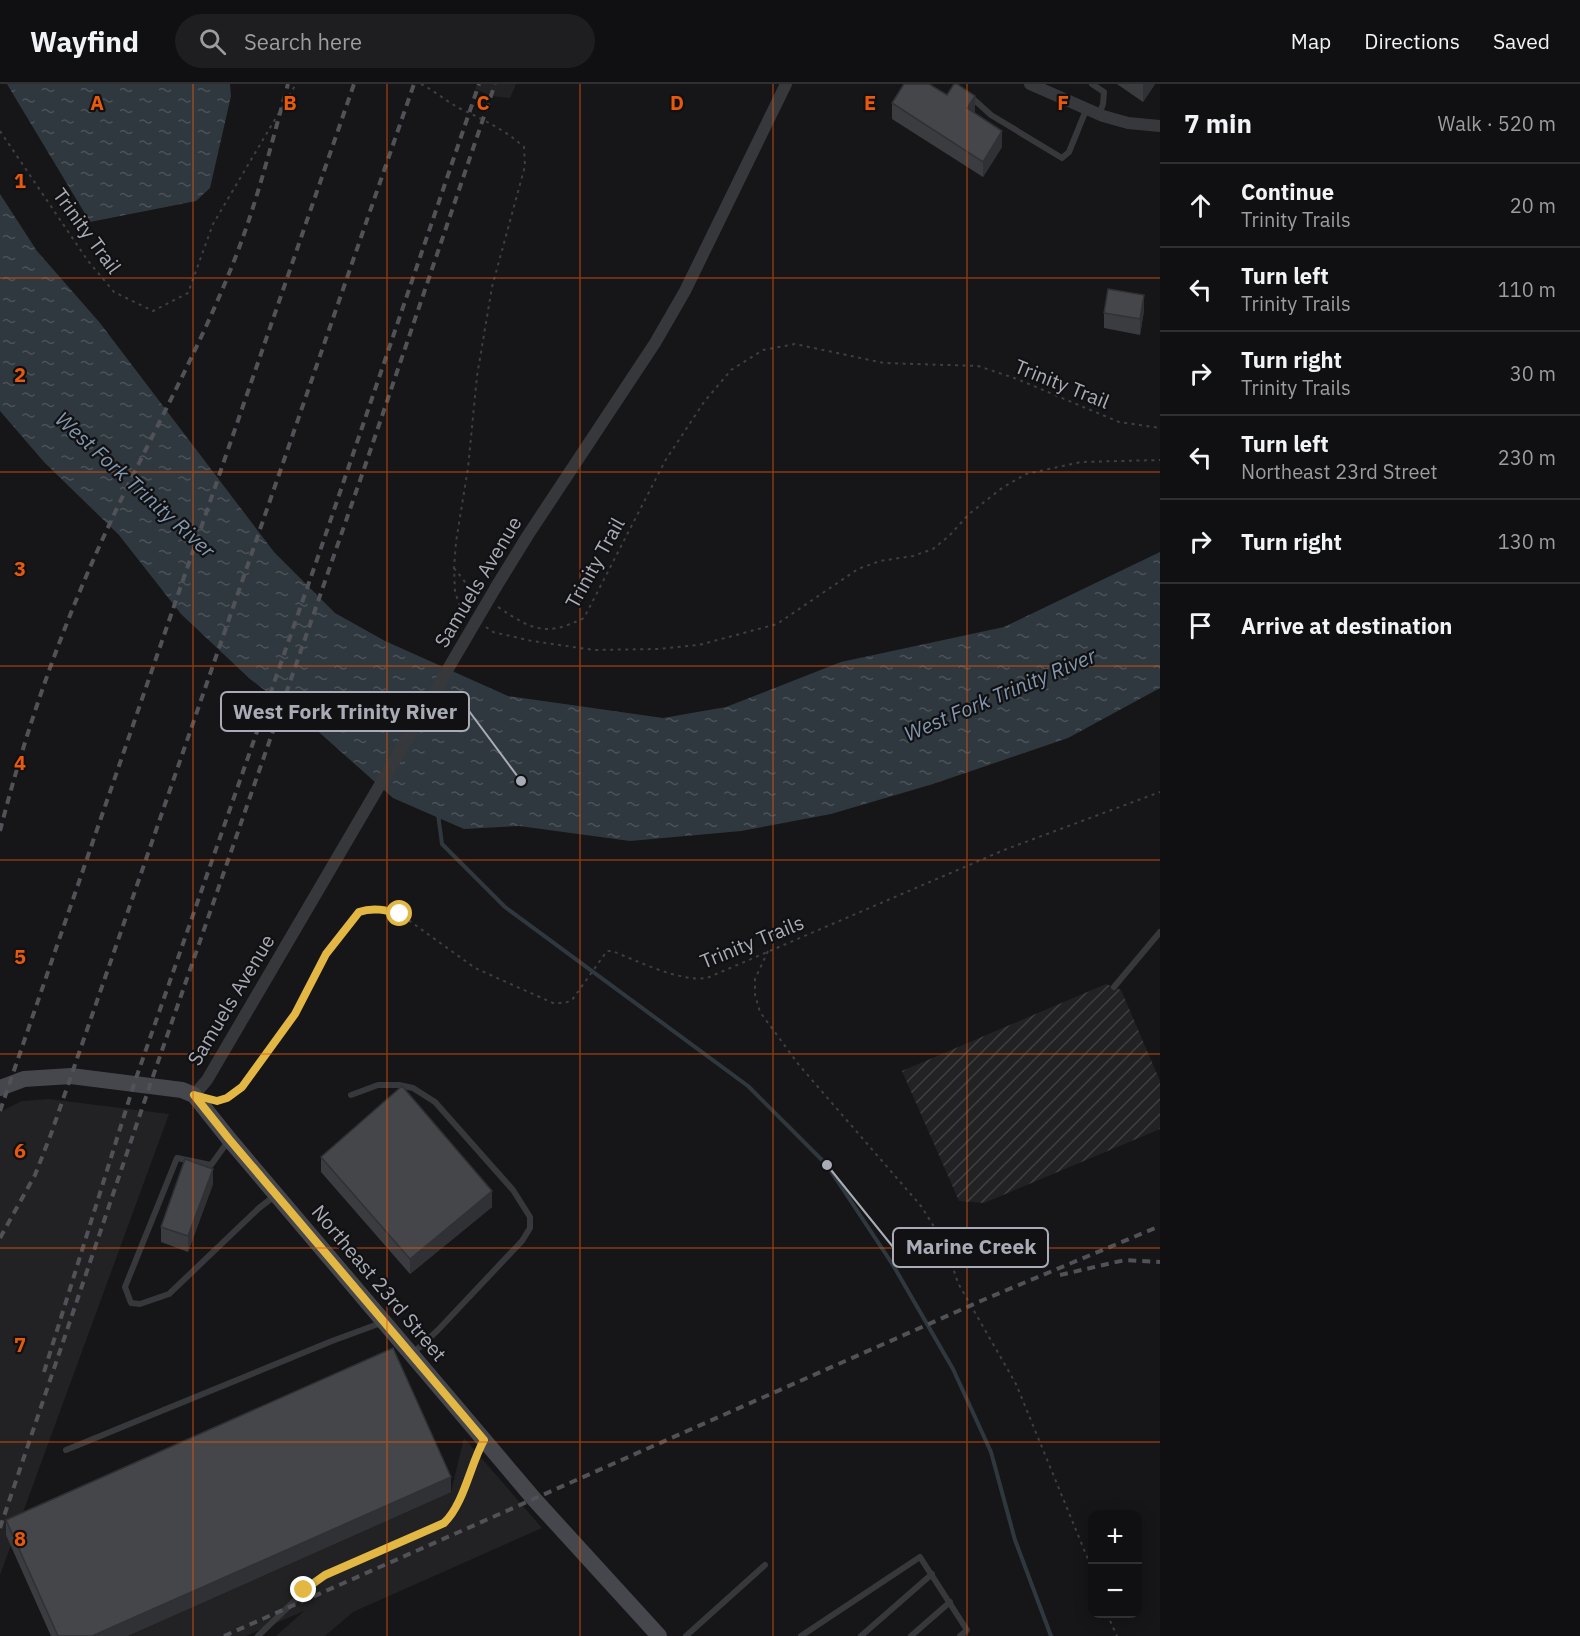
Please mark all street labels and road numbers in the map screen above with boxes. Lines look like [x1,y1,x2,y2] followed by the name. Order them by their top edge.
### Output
[47,182,128,279] street label: Trinity Trail
[1011,352,1114,415] street label: Trinity Trail
[428,511,527,652] street label: Samuels Avenue
[559,513,631,613] street label: Trinity Trail
[696,908,808,975] street label: Trinity Trails
[181,929,280,1070] street label: Samuels Avenue
[306,1199,453,1367] street label: Northeast 23rd Street

